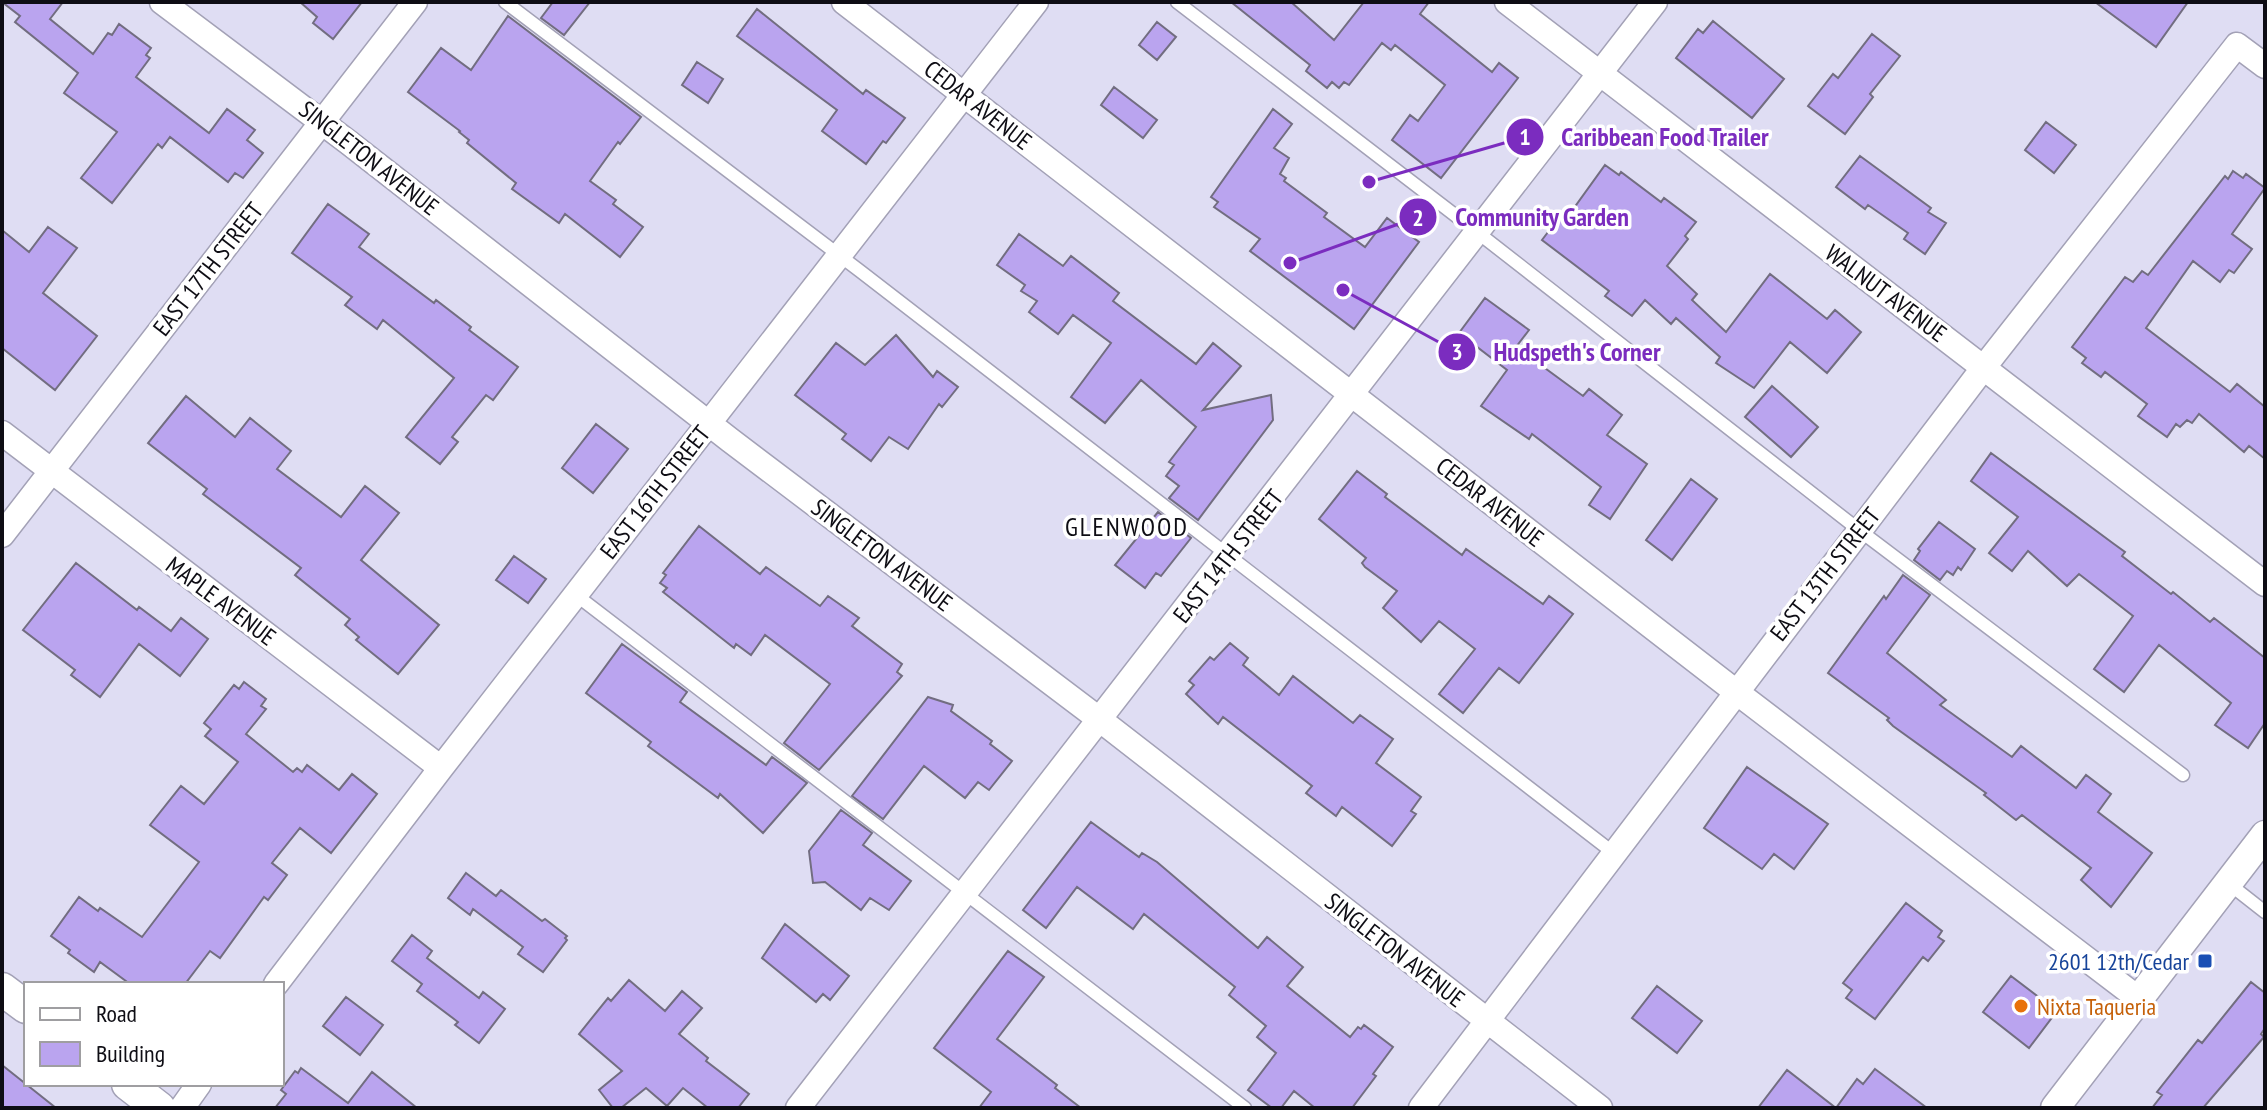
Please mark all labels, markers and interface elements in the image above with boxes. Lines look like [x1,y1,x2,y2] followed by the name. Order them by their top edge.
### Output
[918,53,1038,157] street label: CEDAR AVENUE
[293,94,445,222] street label: SINGLETON AVENUE
[1505,112,1785,162] callout: Caribbean Food Trailer
[1561,120,1769,153] text: Caribbean Food Trailer
[1519,121,1531,152] text: 1
[1398,192,1645,242] callout: Community Garden
[146,196,270,342] street label: EAST 17TH STREET
[1455,200,1629,233] text: Community Garden
[1412,202,1424,233] text: 2
[1819,237,1953,349] street label: WALNUT AVENUE
[1437,327,1676,377] callout: Hudspeth's Corner
[1494,335,1661,368] text: Hudspeth's Corner
[1451,336,1463,367] text: 3
[593,419,717,565] street label: EAST 16TH STREET
[1430,450,1550,554] street label: CEDAR AVENUE
[1166,483,1290,629] street label: EAST 14TH STREET
[805,492,959,618] street label: SINGLETON AVENUE
[1763,501,1887,647] street label: EAST 13TH STREET
[1065,510,1189,543] district label: GLENWOOD
[160,550,282,652] street label: MAPLE AVENUE
[1319,886,1471,1014] street label: SINGLETON AVENUE
[2048,946,2189,977] place label: 2601 12th/Cedar
[2196,952,2214,970] marker: 2601 12th/Cedar
[24,982,284,1086] legend
[2037,991,2156,1022] place label: Nixta Taqueria
[2012,997,2030,1015] marker: Nixta Taqueria
[96,998,137,1029] text: Road
[96,1038,165,1069] text: Building

